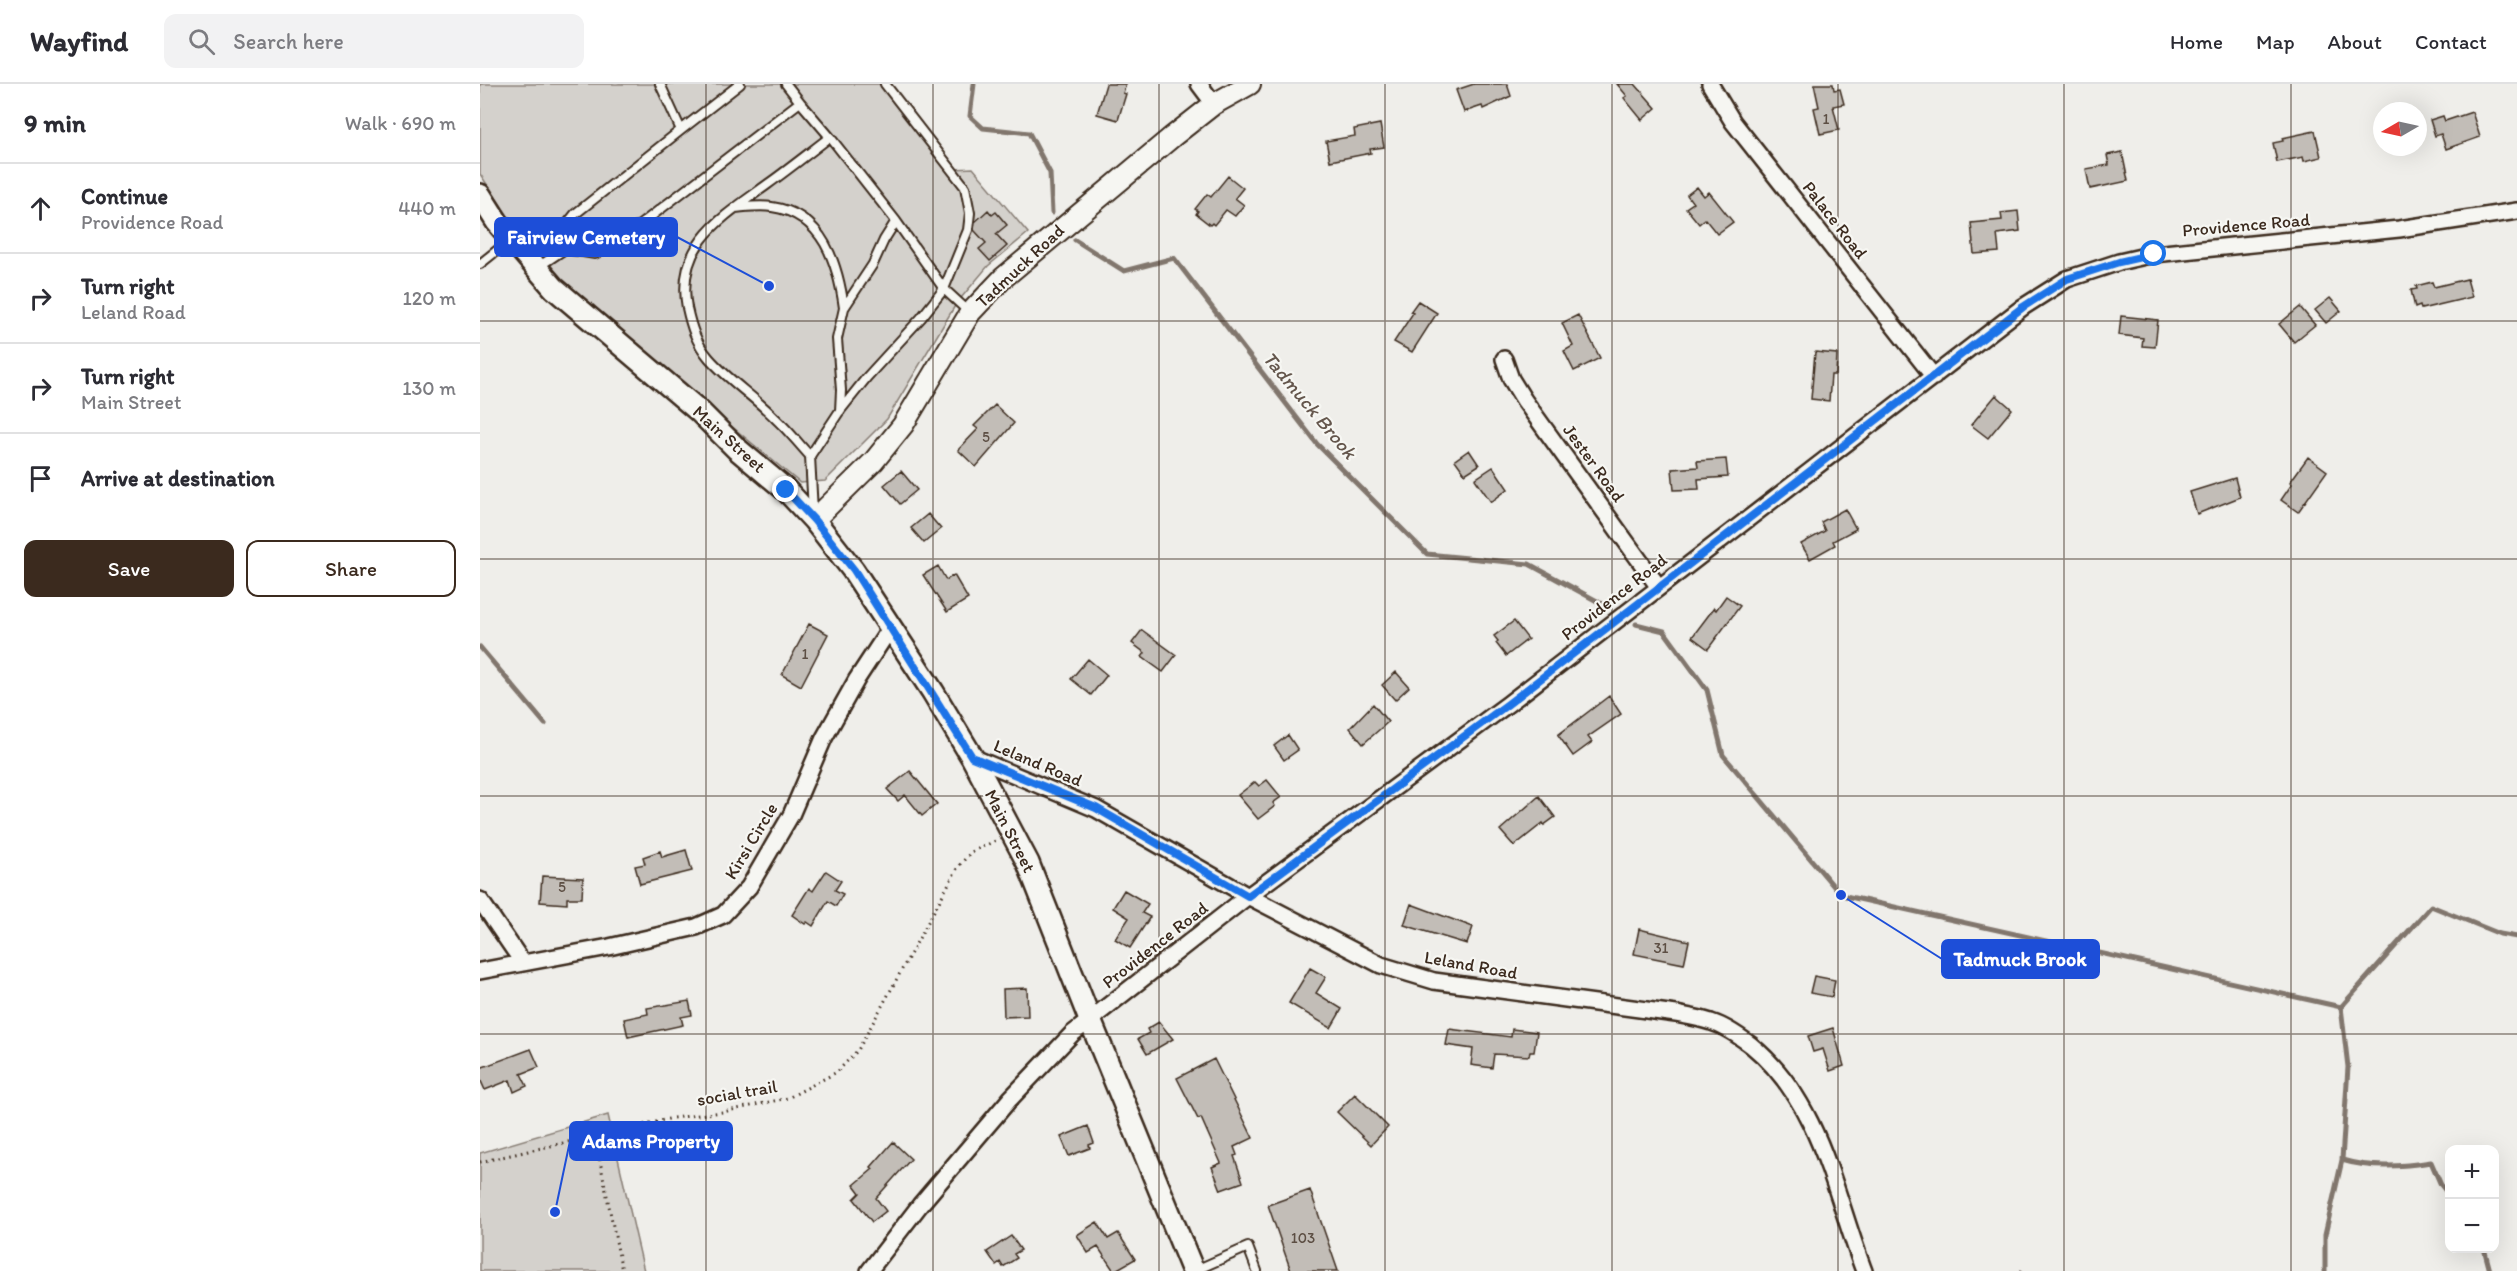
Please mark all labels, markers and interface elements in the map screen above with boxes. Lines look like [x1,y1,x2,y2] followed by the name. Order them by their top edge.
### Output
[164,14,584,68] search box
[30,24,128,58] text: Wayfind
[185,25,218,58] icon: search
[233,28,344,55] text: Search here
[2170,29,2223,54] text: Home
[2256,29,2295,54] text: Map
[2328,29,2382,54] text: About
[2415,29,2487,54] text: Contact
[2373,102,2427,156] north arrow
[24,107,86,139] text: 9 min
[1823,110,1830,128] house number: 1
[345,111,456,135] text: Walk · 690 m
[1798,177,1872,263] street label: Palace Road
[81,183,168,210] text: Continue
[24,192,57,225] icon: ahead
[398,196,456,220] text: 440 m
[2181,208,2311,242] street label: Providence Road
[81,210,223,234] text: Providence Road
[495,218,677,256] callout: Fairview Cemetery
[971,219,1069,313] street label: Tadmuck Road
[507,225,666,250] text: Fairview Cemetery
[2140,240,2166,266] route start
[81,273,175,300] text: Turn right
[24,282,57,315] icon: right
[403,286,456,310] text: 120 m
[81,300,186,324] text: Leland Road
[1258,346,1363,465] water label: Tadmuck Brook
[81,363,175,390] text: Turn right
[24,372,57,405] icon: right
[402,376,456,400] text: 130 m
[81,390,181,414] text: Main Street
[688,401,770,478] street label: Main Street
[1558,420,1630,506] street label: Jester Road
[982,428,990,446] house number: 5
[24,462,57,495] icon: arrive
[81,465,275,492] text: Arrive at destination
[772,476,798,502] route end
[24,540,234,597] button: Save
[246,540,456,597] button: Share
[1557,549,1671,645] street label: Providence Road
[802,645,809,663] house number: 1
[990,734,1086,792] street label: Leland Road
[980,786,1040,876] street label: Main Street
[720,799,782,883] street label: Kirsi Circle
[558,878,566,896] house number: 5
[1098,897,1212,993] street label: Providence Road
[1653,939,1669,957] house number: 31
[1942,940,2099,978] callout: Tadmuck Brook
[1423,946,1519,984] street label: Leland Road
[1952,947,2087,971] text: Tadmuck Brook
[695,1075,779,1111] street label: social trail
[570,1122,732,1160] callout: Adams Property
[581,1129,720,1154] text: Adams Property
[2445,1145,2499,1253] map controls
[2445,1145,2499,1199] button: +
[2445,1199,2499,1253] button: −
[1291,1229,1315,1247] house number: 103

